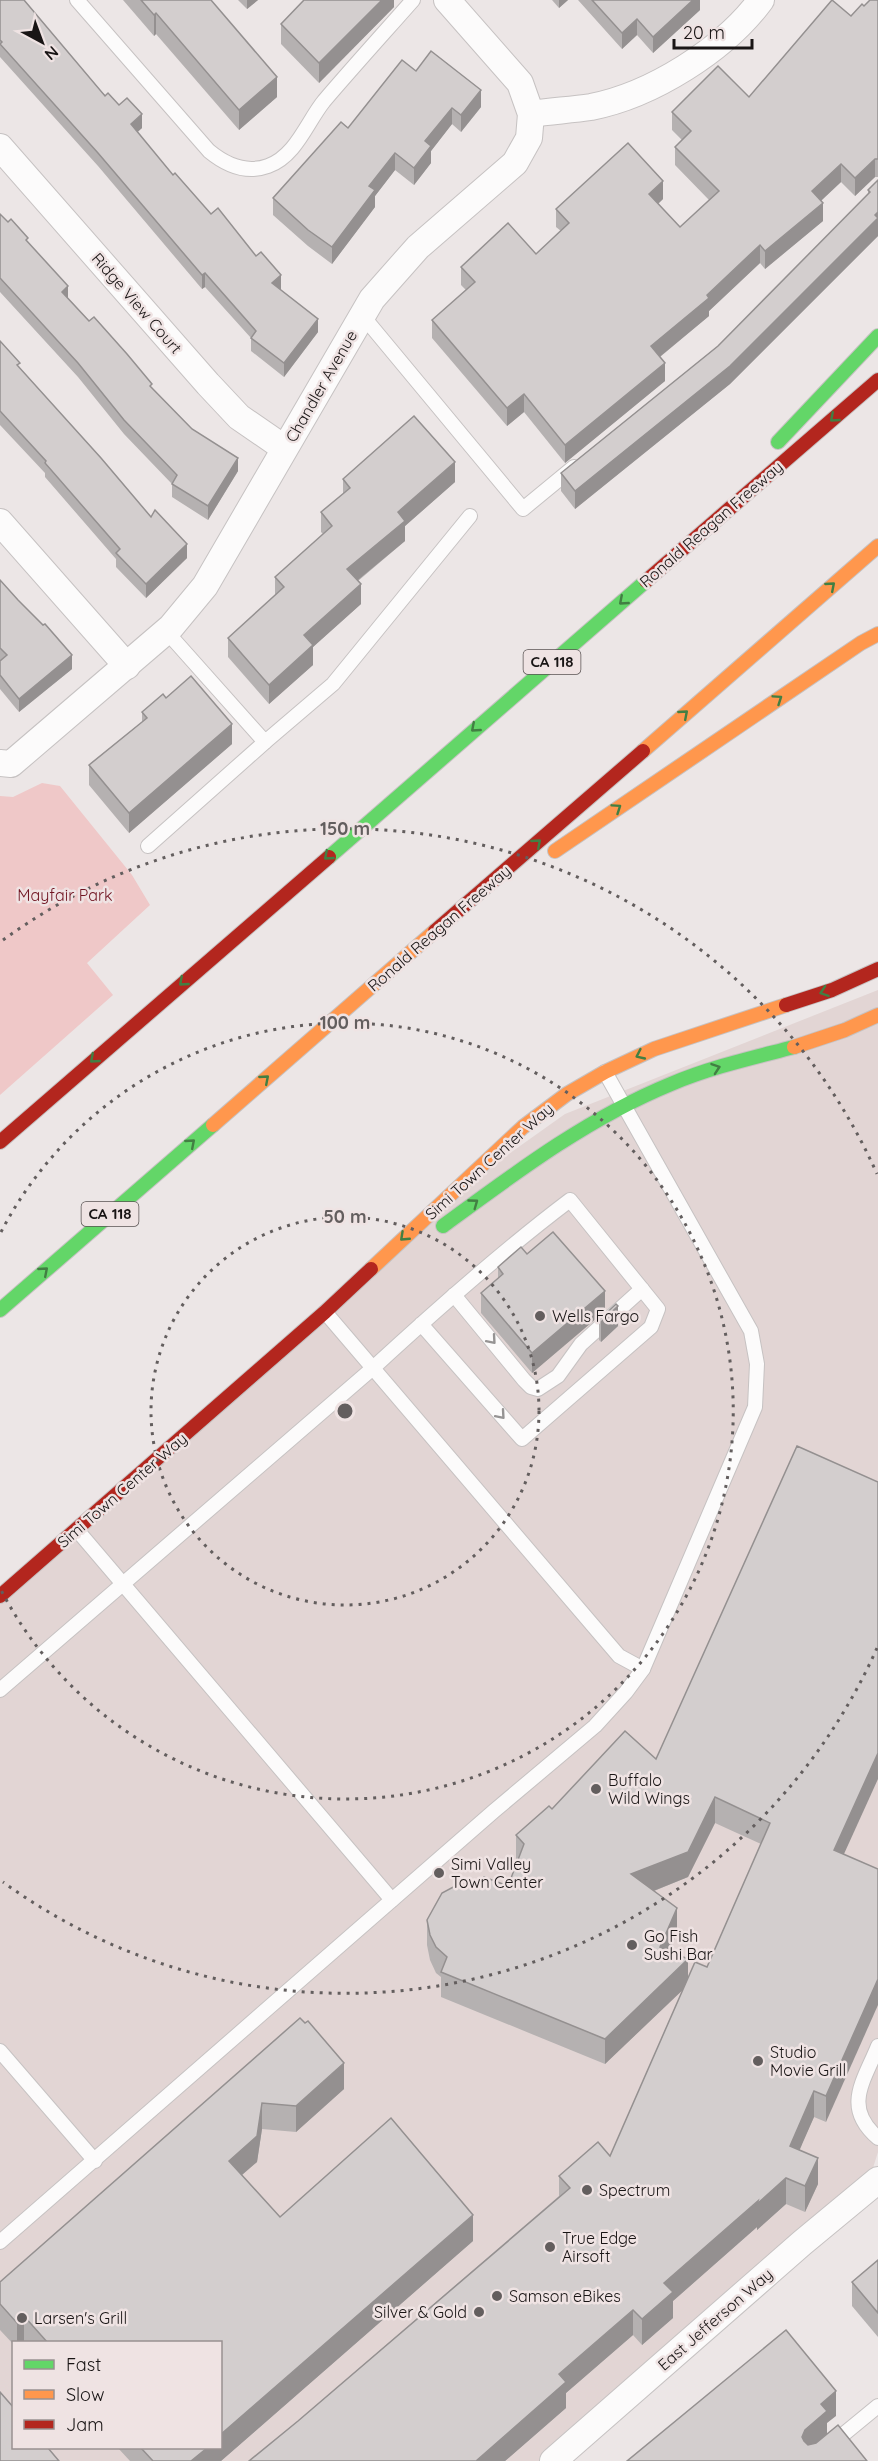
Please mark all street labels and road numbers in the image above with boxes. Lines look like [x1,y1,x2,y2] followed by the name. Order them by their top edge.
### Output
[88,248,186,358] street label: Ridge View Court
[281,326,361,446] street label: Chandler Avenue
[635,456,787,592] street label: Ronald Reagan Freeway
[524,650,580,674] road number: CA 118
[363,860,515,996] street label: Ronald Reagan Freeway
[421,1098,557,1224] street label: Simi Town Center Way
[82,1202,138,1226] road number: CA 118
[53,1428,191,1552] street label: Simi Town Center Way
[653,2264,777,2374] street label: East Jefferson Way

